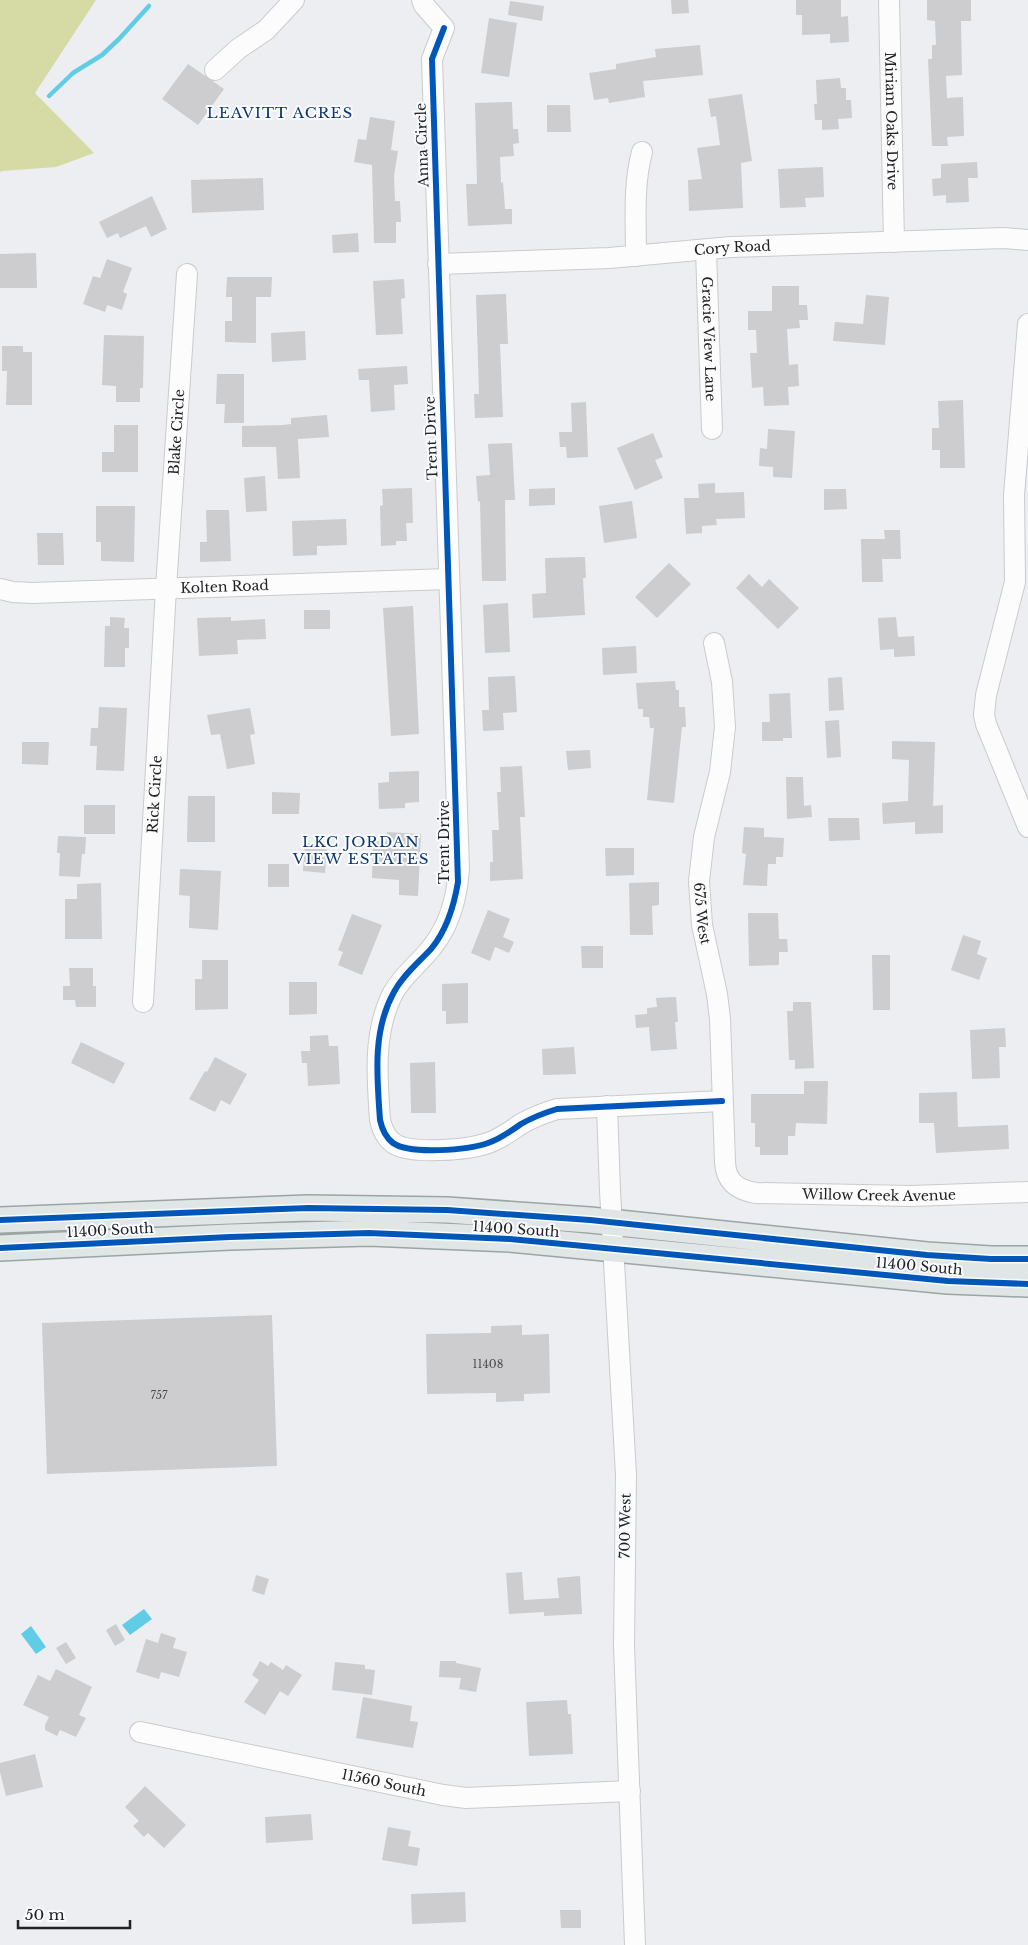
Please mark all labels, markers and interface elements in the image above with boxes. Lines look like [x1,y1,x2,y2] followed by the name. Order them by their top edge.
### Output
[881,52,902,190] street label: Miriam Oaks Drive
[207,103,353,122] district label: LEAVITT ACRES
[412,103,433,188] street label: Anna Circle
[693,237,772,259] street label: Cory Road
[698,276,720,402] street label: Gracie View Lane
[165,389,188,475] street label: Blake Circle
[421,396,441,480] street label: Trent Drive
[180,576,270,597] street label: Kolten Road
[143,755,166,834] street label: Rick Circle
[435,800,453,884] street label: Trent Drive
[292,832,429,868] district label: LKC JORDAN VIEW ESTATES
[690,882,715,947] street label: 675 West
[801,1185,956,1205] street label: Willow Creek Avenue
[472,1217,560,1241] street label: 11400 South
[66,1219,154,1241] street label: 11400 South
[875,1253,964,1279] street label: 11400 South
[473,1357,503,1371] house number: 11408
[150,1388,168,1402] house number: 757
[615,1492,635,1559] street label: 700 West
[340,1765,428,1800] street label: 11560 South
[18,1898,130,1930] scale bar
[25,1905,65,1924] text: 50 m

